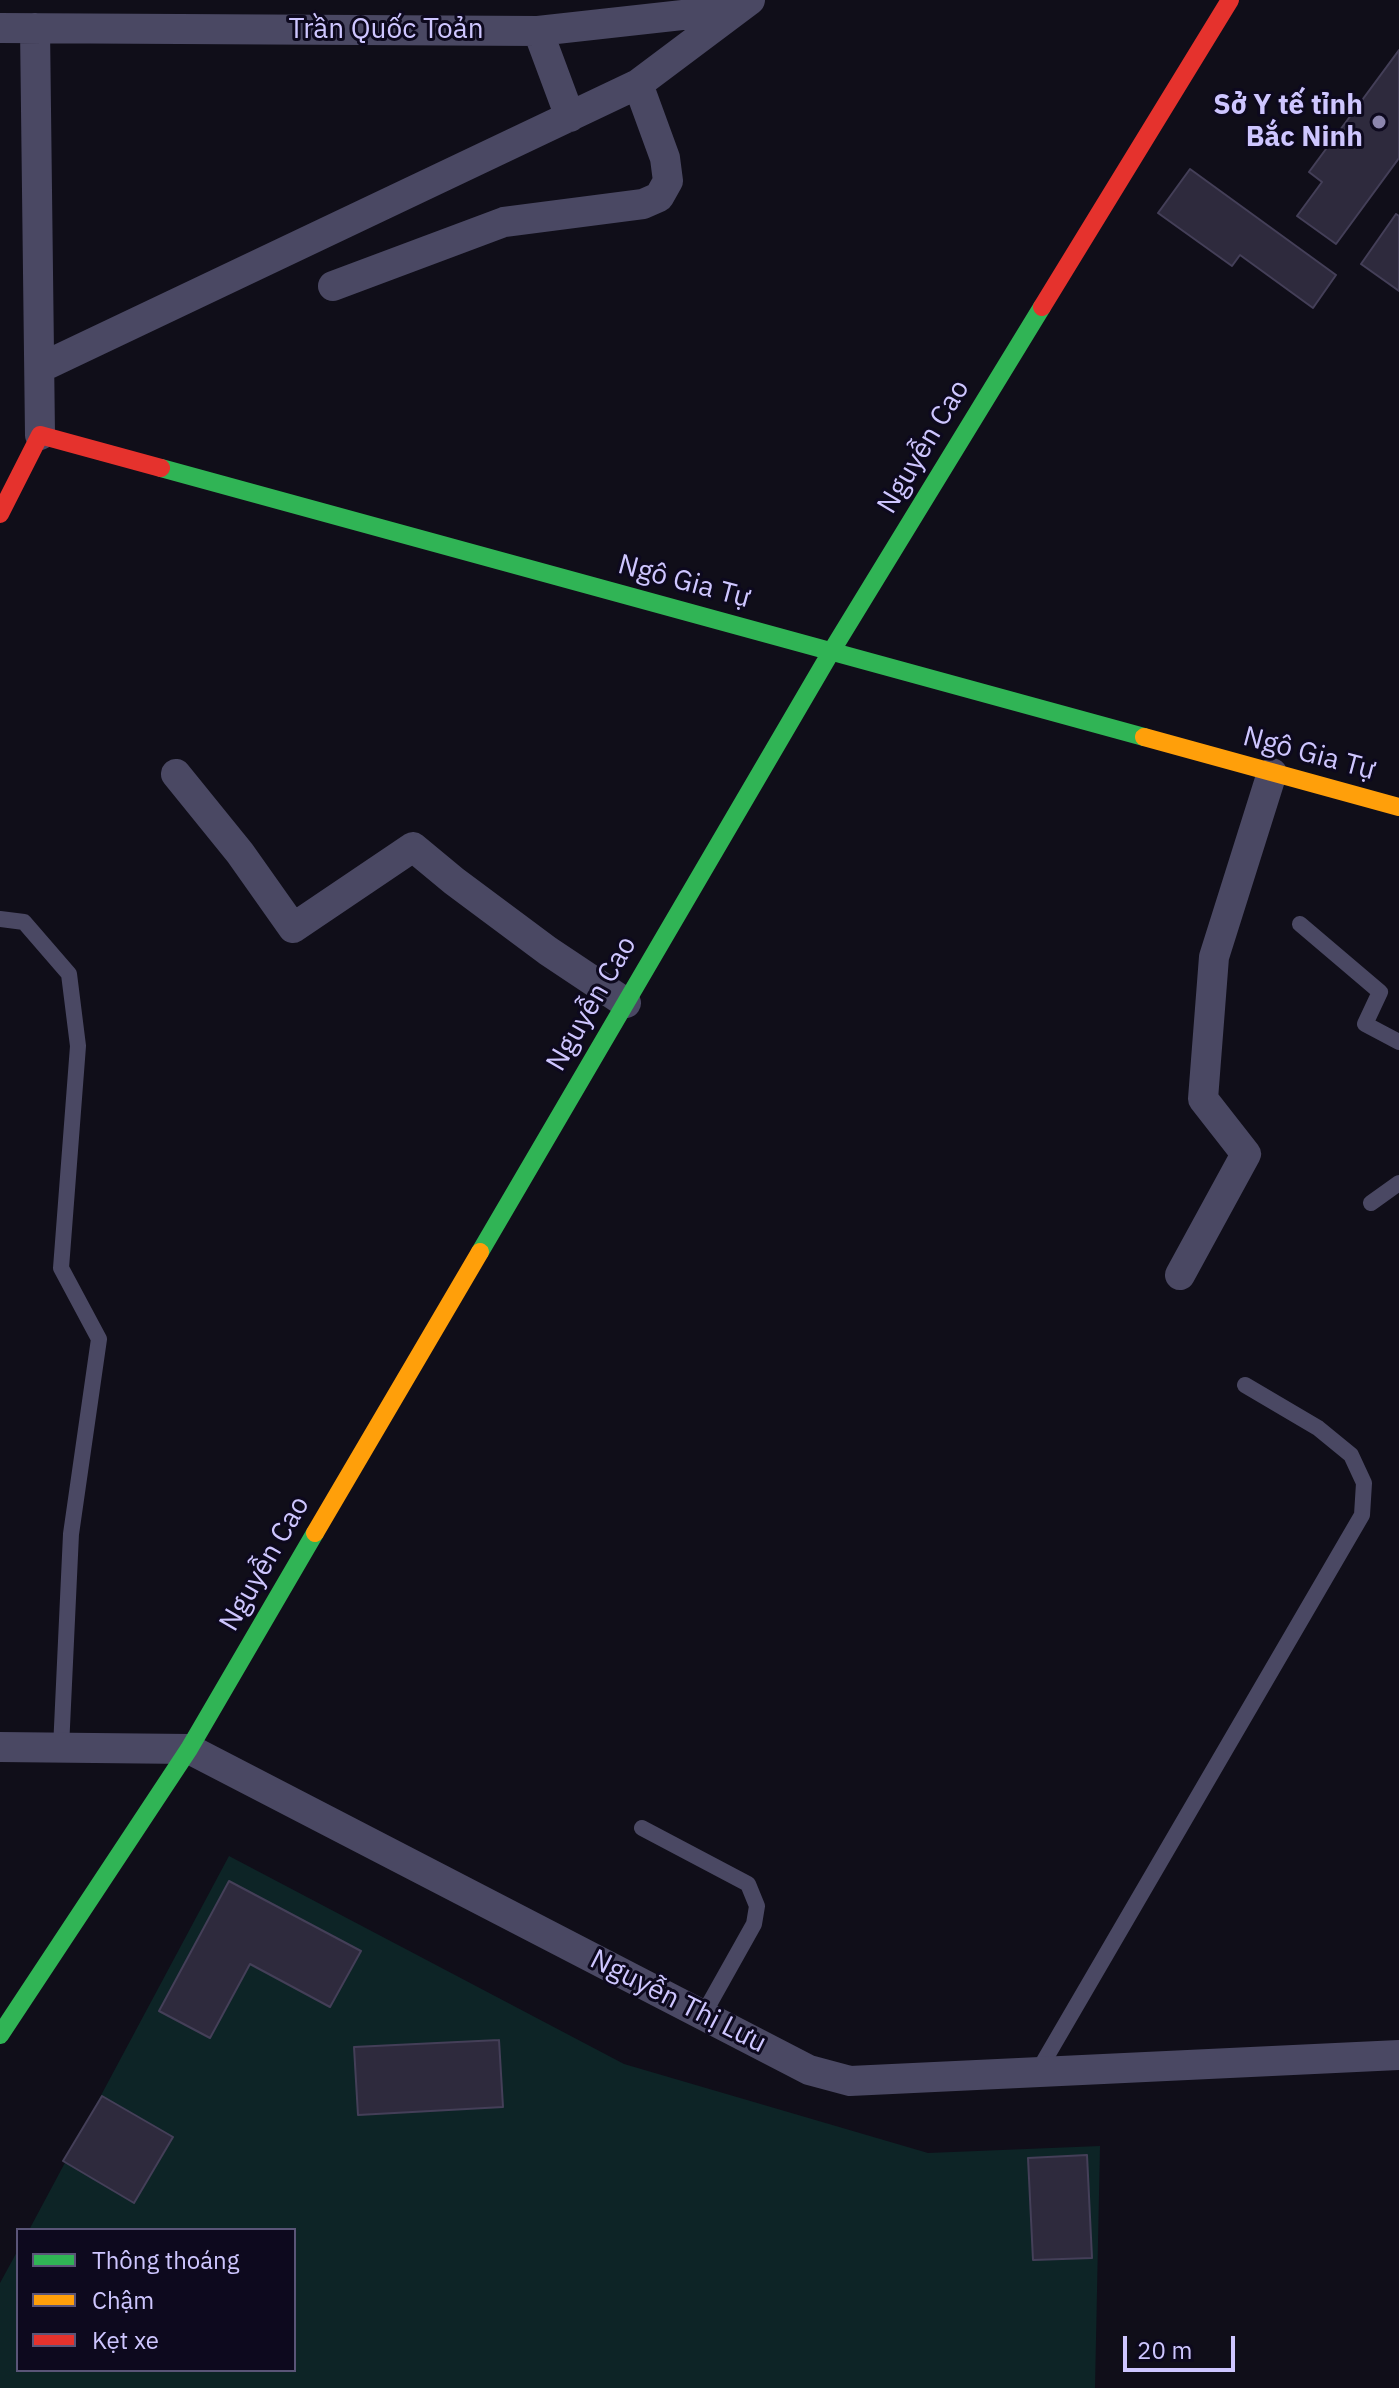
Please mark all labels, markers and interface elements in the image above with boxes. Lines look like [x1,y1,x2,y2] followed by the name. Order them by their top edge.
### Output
[288,13,484,47] street label: Trần Quốc Toản
[1213,89,1363,155] place label: Sở Y tế tỉnh Bắc Ninh
[1370,113,1388,131] marker: Sở Y tế tỉnh Bắc Ninh
[871,374,977,520] street label: Nguyễn Cao
[614,548,754,616] street label: Ngô Gia Tự
[1239,720,1379,788] street label: Ngô Gia Tự
[540,931,644,1077] street label: Nguyễn Cao
[213,1491,317,1637] street label: Nguyễn Cao
[584,1943,772,2061] street label: Nguyễn Thị Lưu
[16,2228,296,2372] legend
[92,2244,239,2276] text: Thông thoáng
[92,2284,154,2316] text: Chậm
[1127,2320,1239,2370] scale bar
[92,2324,159,2356] text: Kẹt xe
[1137,2334,1192,2366] text: 20 m

